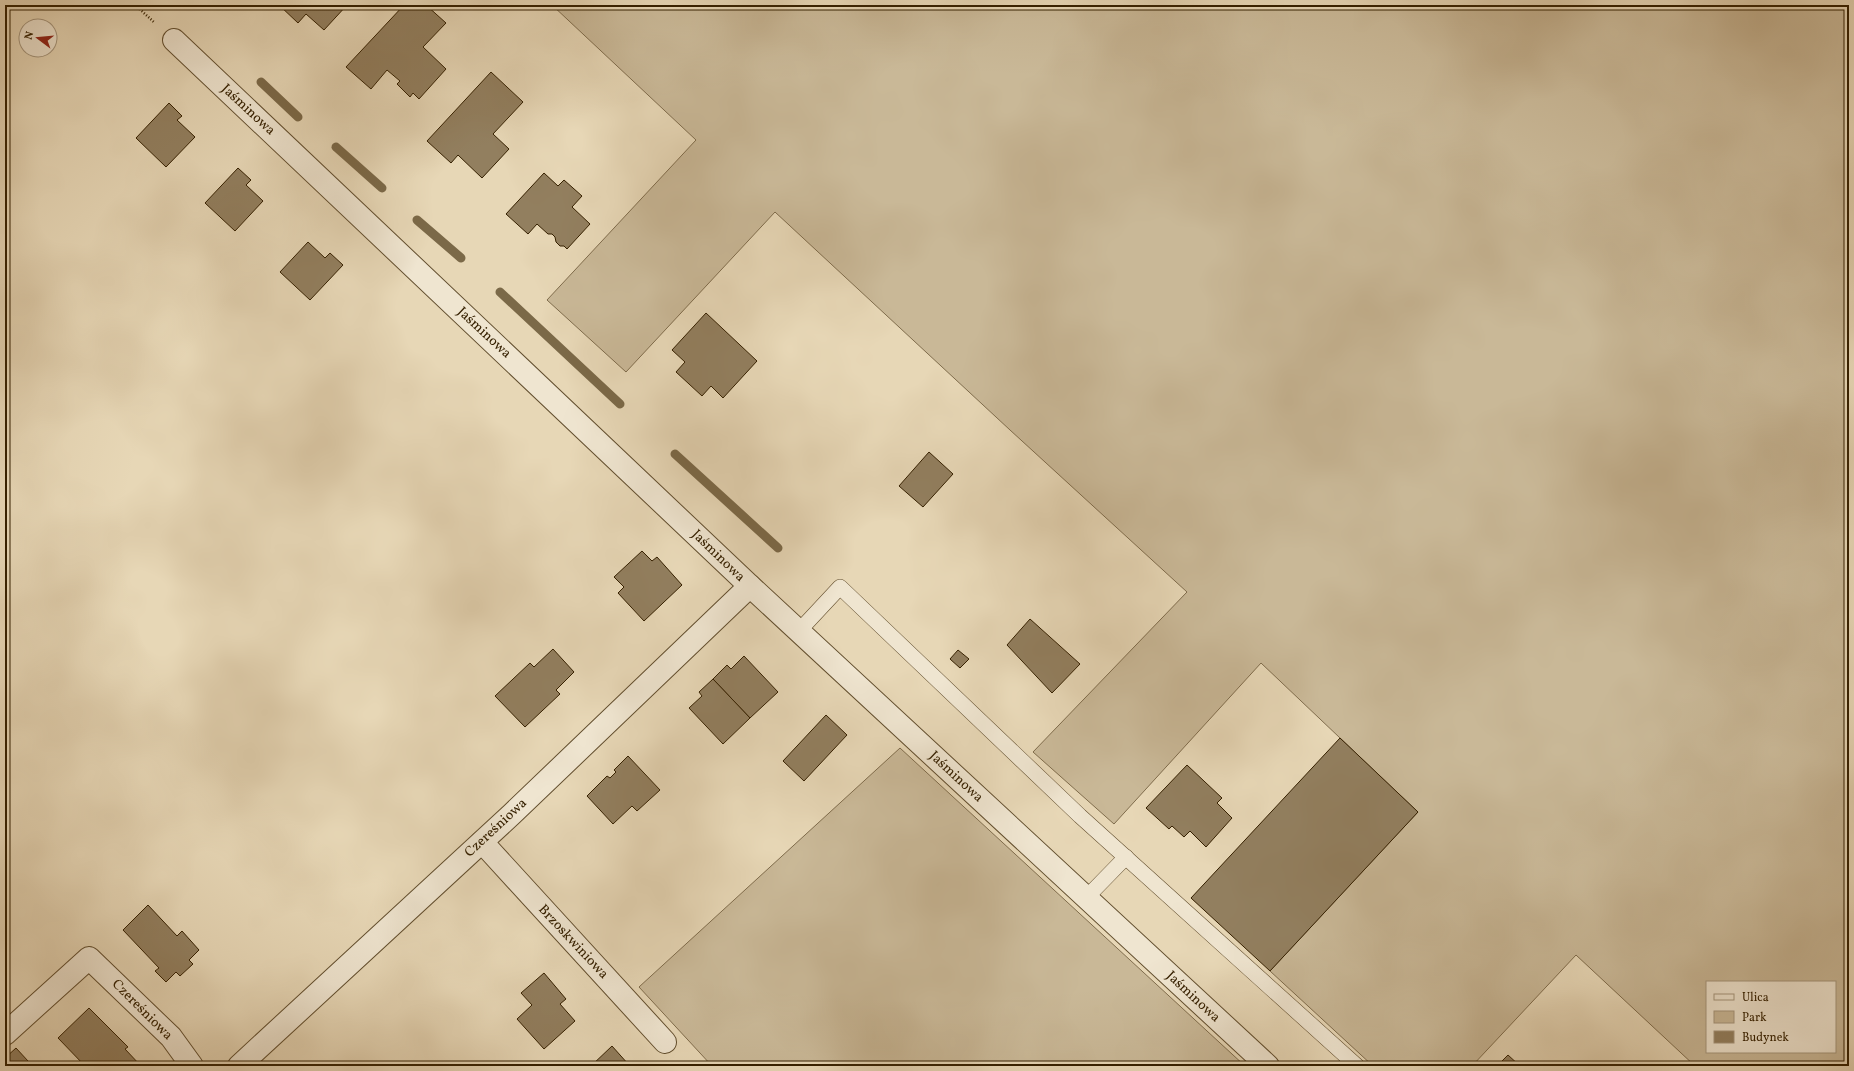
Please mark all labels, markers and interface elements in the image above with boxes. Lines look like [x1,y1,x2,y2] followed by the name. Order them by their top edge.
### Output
[18,18,58,58] north arrow
[22,30,38,42] text: N
[217,80,279,140] street label: Jaśminowa
[453,303,515,363] street label: Jaśminowa
[687,526,749,586] street label: Jaśminowa
[925,747,987,807] street label: Jaśminowa
[461,794,531,862] street label: Czereśniowa
[534,901,612,983] street label: Brzoskwiniowa
[1162,967,1224,1027] street label: Jaśminowa
[107,975,177,1045] street label: Czereśniowa
[1706,981,1836,1053] legend
[1742,990,1769,1006] text: Ulica
[1742,1010,1767,1026] text: Park
[1742,1030,1789,1046] text: Budynek

